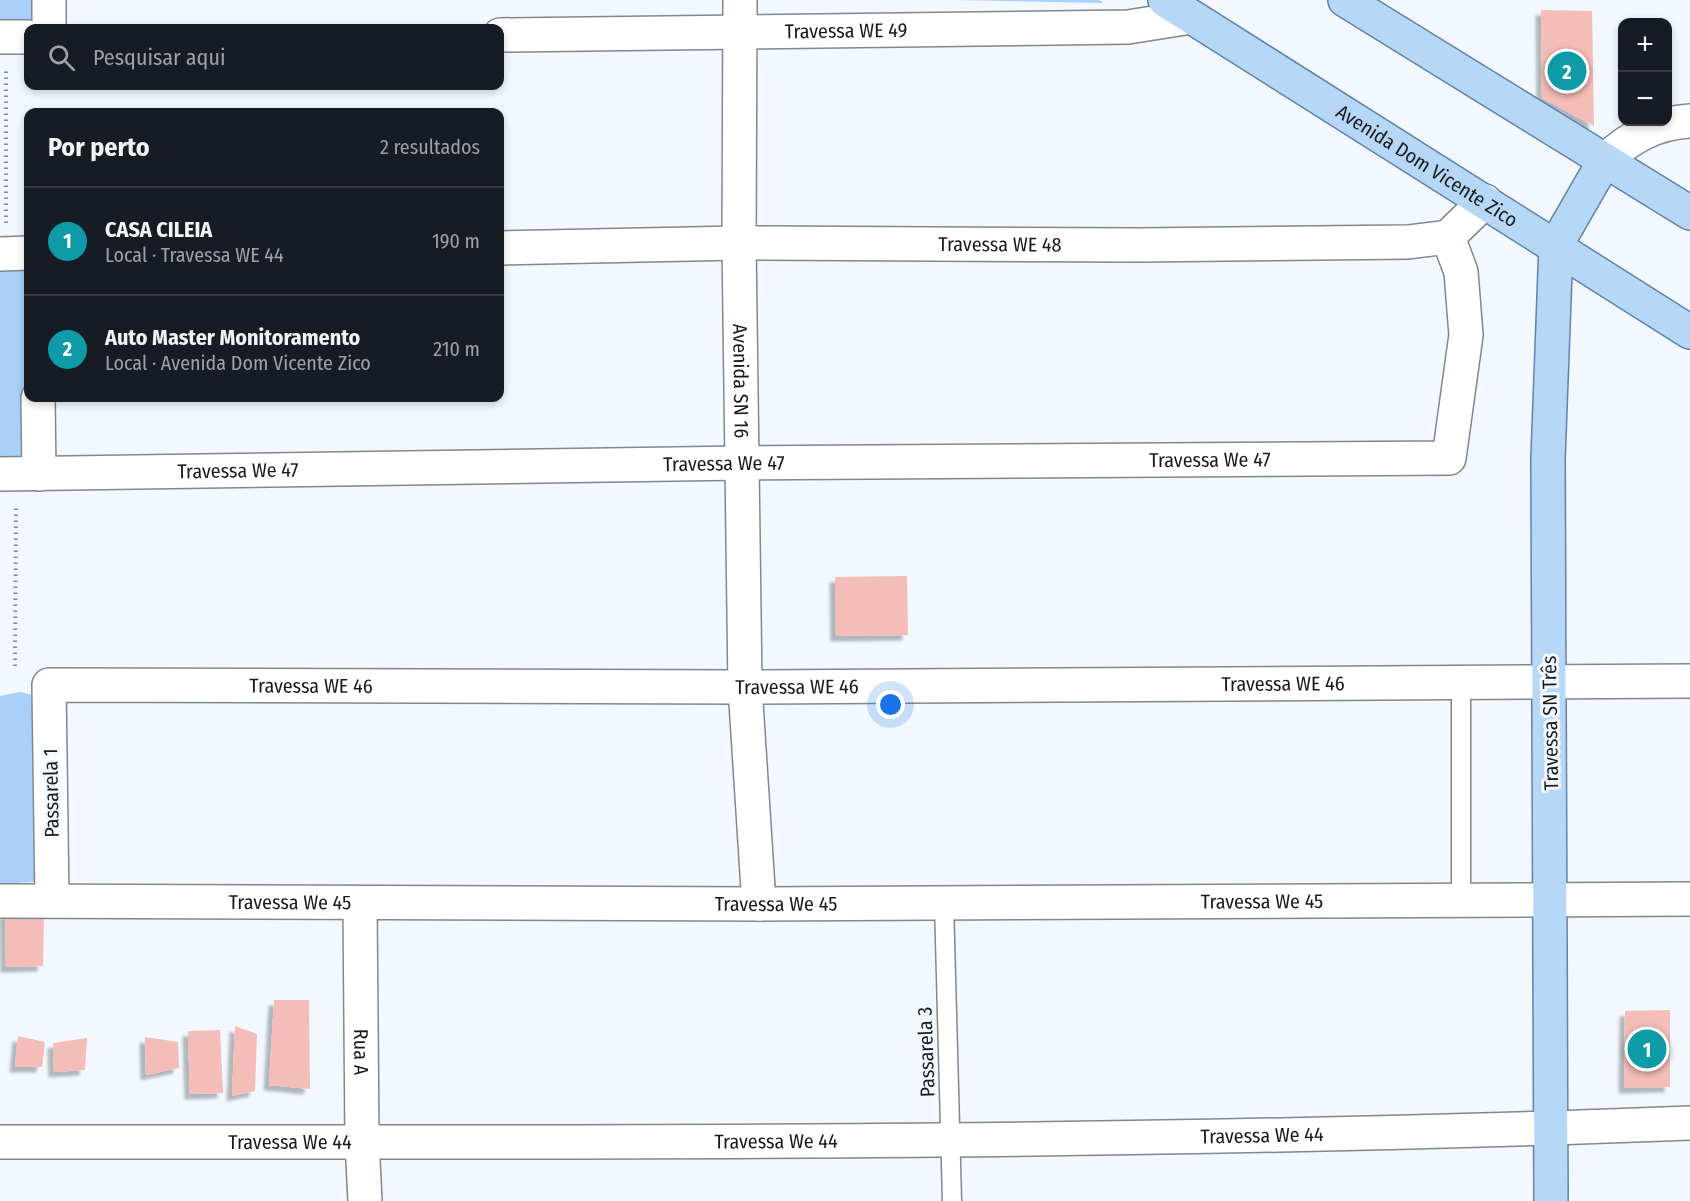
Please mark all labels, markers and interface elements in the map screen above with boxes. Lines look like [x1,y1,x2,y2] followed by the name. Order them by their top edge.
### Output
[784,18,907,43] street label: Travessa WE 49
[1618,18,1672,126] map controls
[1618,18,1672,72] button: +
[24,24,504,90] search box
[45,41,78,74] icon: search
[93,44,225,71] text: Pesquisar aqui
[1548,48,1586,94] pin: 2
[1618,72,1672,126] button: −
[1332,99,1522,232] street label: Avenida Dom Vicente Zico
[48,132,150,163] text: Por perto
[380,135,480,159] text: 2 resultados
[105,216,212,243] text: CASA CILEIA
[63,229,72,253] text: 1
[432,229,480,253] text: 190 m
[938,232,1062,257] street label: Travessa WE 48
[105,243,284,267] text: Local · Travessa WE 44
[105,324,360,351] text: Auto Master Monitoramento
[728,324,754,439] street label: Avenida SN 16
[63,337,72,361] text: 2
[433,337,480,361] text: 210 m
[105,351,371,375] text: Local · Avenida Dom Vicente Zico
[1149,447,1271,472] street label: Travessa We 47
[663,451,785,476] street label: Travessa We 47
[177,458,299,483] street label: Travessa We 47
[1537,655,1563,791] street label: Travessa SN Três
[1221,671,1345,696] street label: Travessa WE 46
[249,674,373,698] street label: Travessa WE 46
[735,674,859,699] street label: Travessa WE 46
[876,690,905,719] your location
[38,748,64,838] street label: Passarela 1
[1201,889,1323,914] street label: Travessa We 45
[229,890,351,914] street label: Travessa We 45
[715,892,837,916] street label: Travessa We 45
[912,1006,940,1098] street label: Passarela 3
[1628,1026,1666,1072] pin: 1
[349,1029,373,1076] street label: Rua A
[1200,1122,1324,1149] street label: Travessa We 44
[714,1129,838,1153] street label: Travessa We 44
[228,1130,352,1154] street label: Travessa We 44

